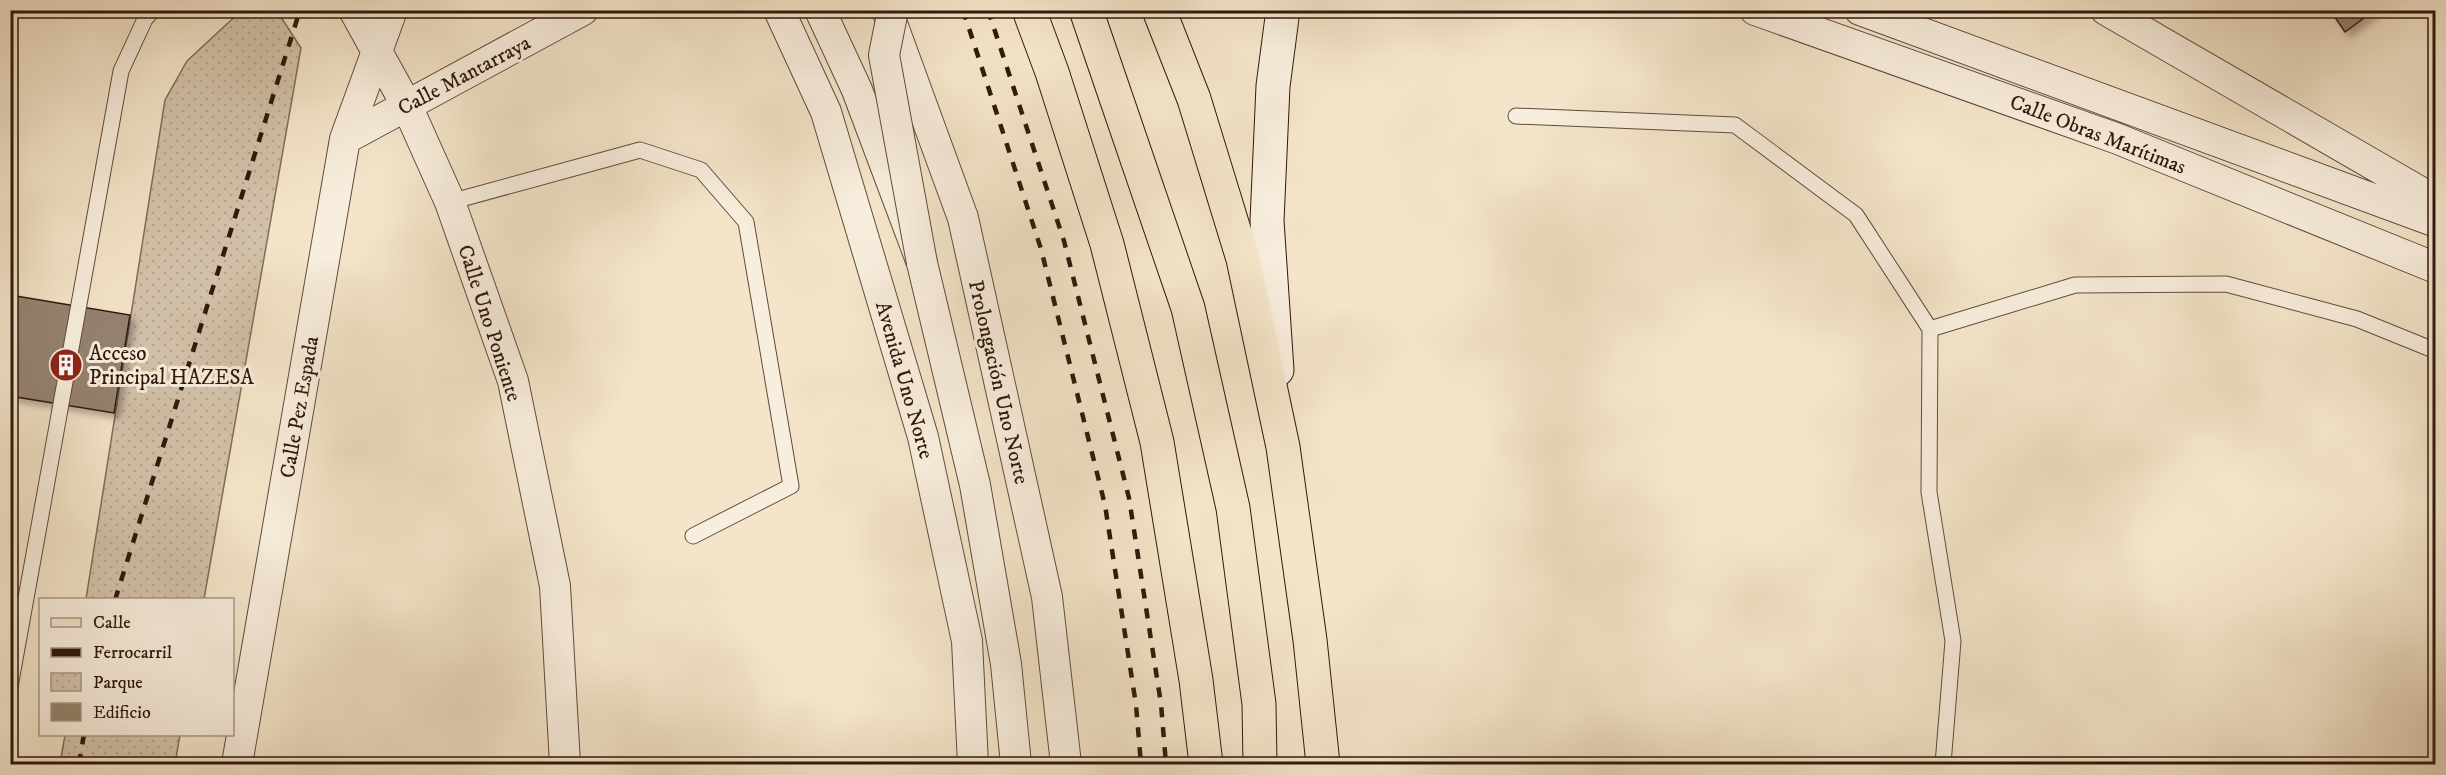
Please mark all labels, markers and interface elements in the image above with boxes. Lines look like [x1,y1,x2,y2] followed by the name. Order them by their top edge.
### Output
[394,30,535,122] street label: Calle Mantarraya
[2006,89,2189,181] street label: Calle Obras Marítimas
[451,242,527,405] street label: Calle Uno Poniente
[962,278,1034,487] street label: Prolongación Uno Norte
[869,298,939,462] street label: Avenida Uno Norte
[275,334,325,480] street label: Calle Pez Espada
[89,341,254,391] place label: Acceso Principal HAZESA
[48,347,84,383] building icon: Acceso Principal HAZESA
[39,598,234,736] legend
[93,612,131,634] text: Calle
[93,642,173,664] text: Ferrocarril
[93,672,143,694] text: Parque
[93,702,151,724] text: Edificio

